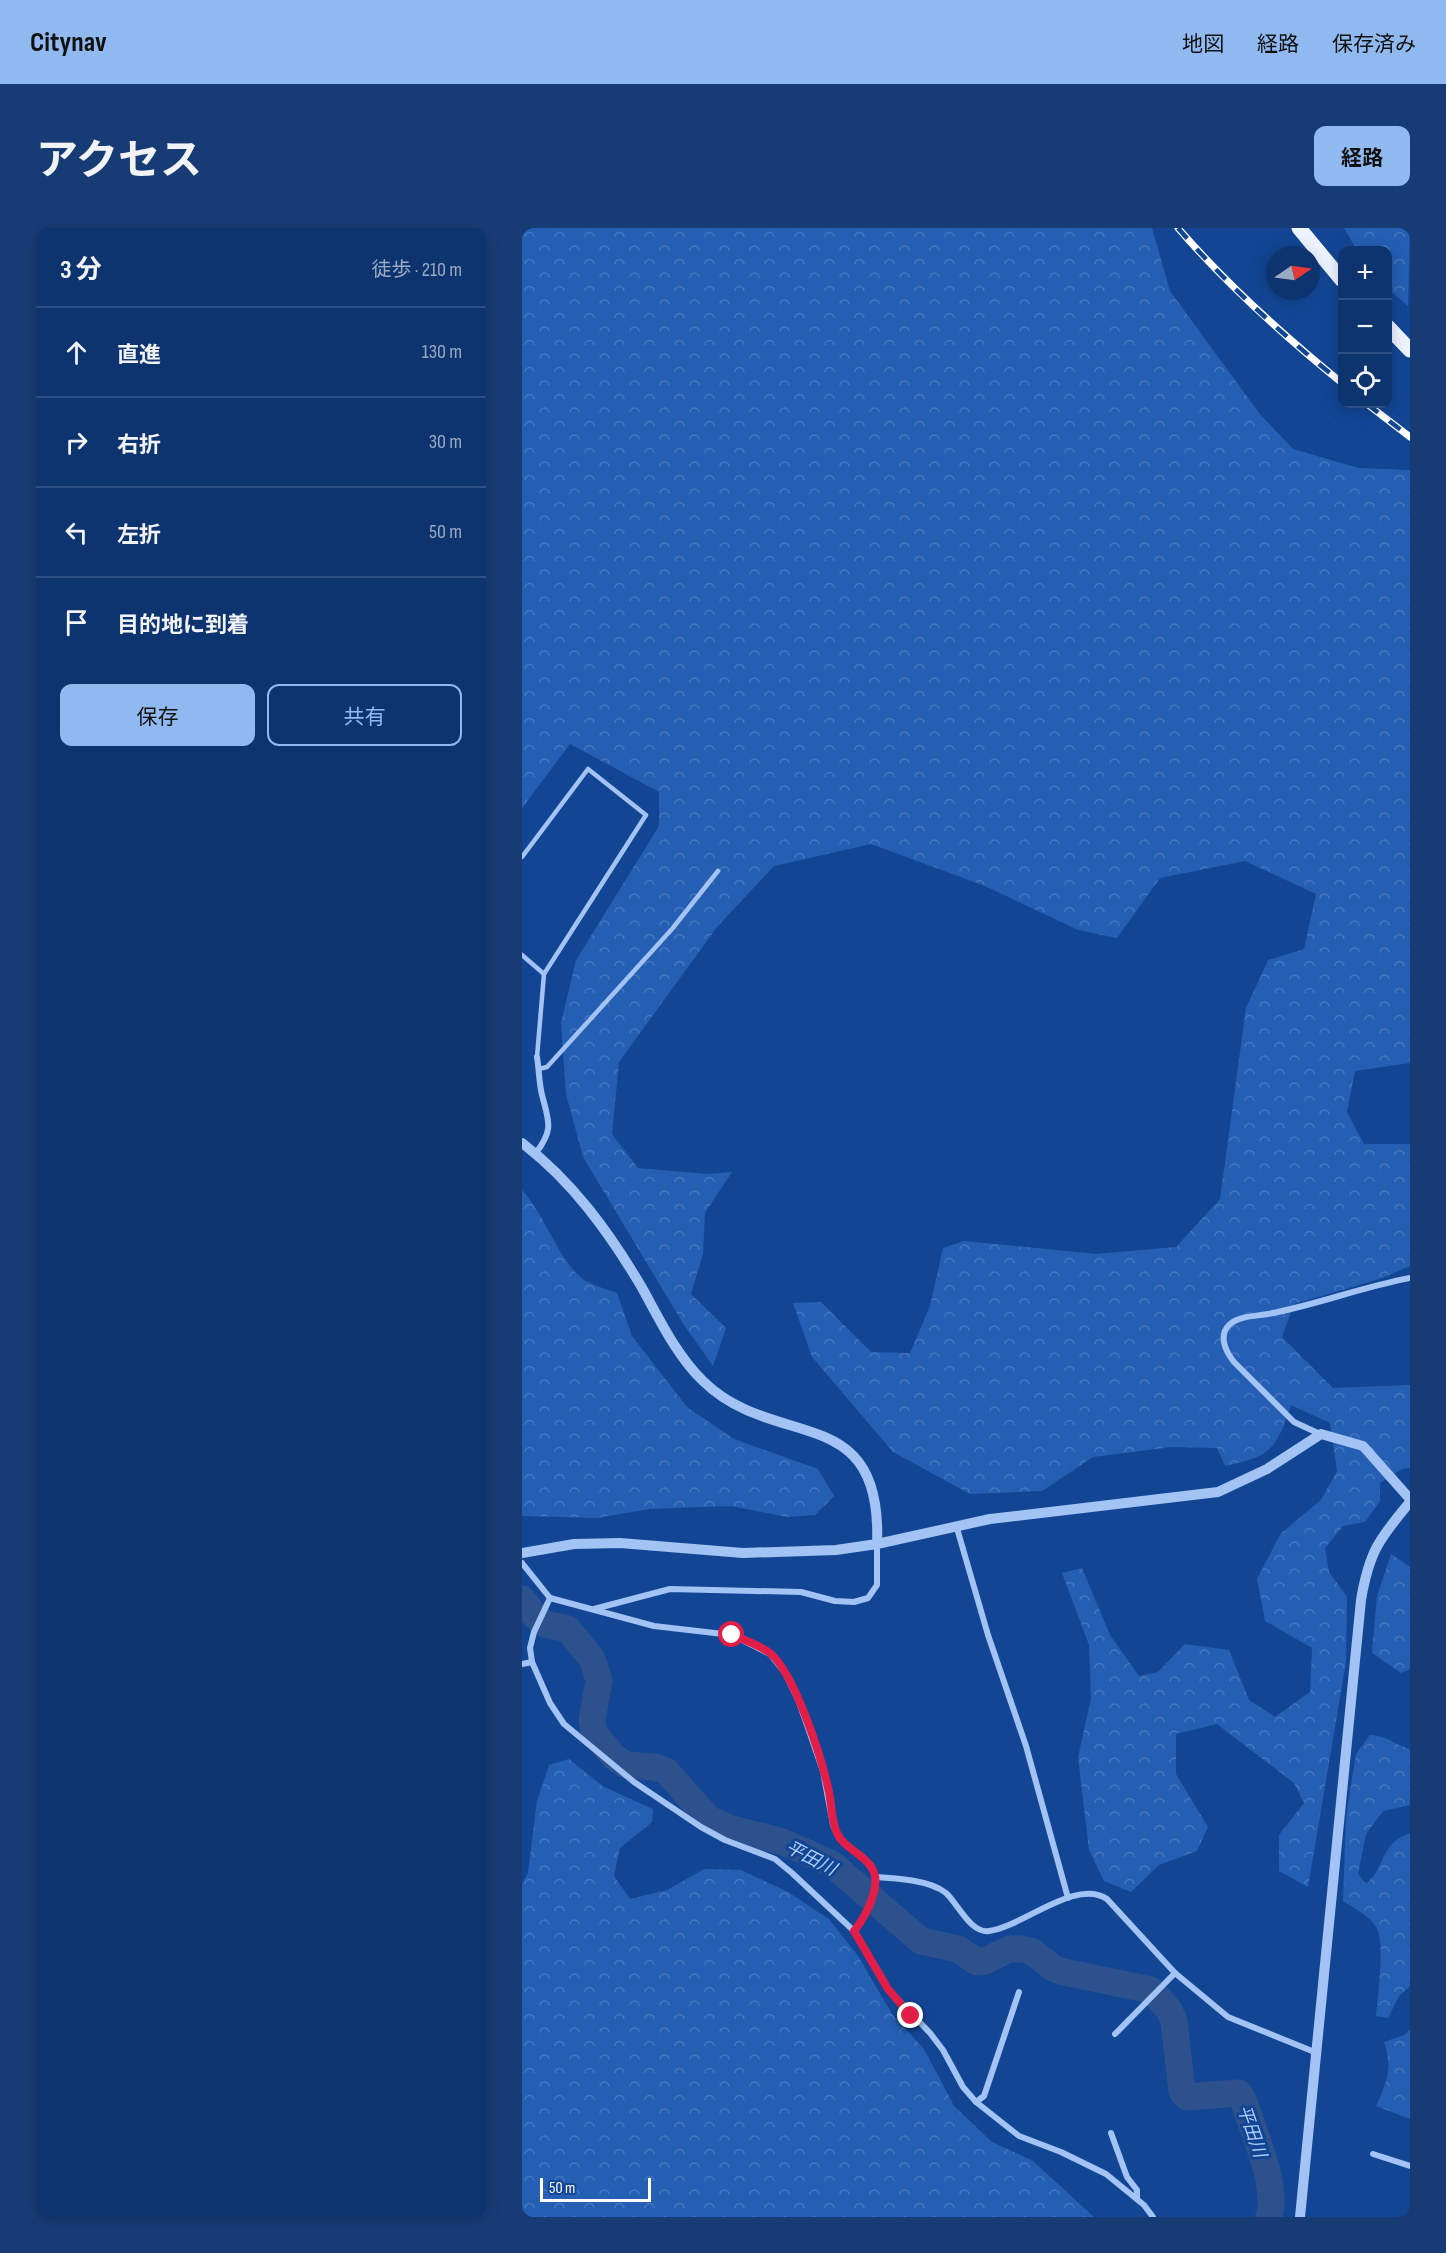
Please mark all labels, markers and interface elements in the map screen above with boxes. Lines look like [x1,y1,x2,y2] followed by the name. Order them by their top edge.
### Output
[30,26,107,59] text: Citynav
[1182,32,1224,57] text: 地図
[1257,32,1299,57] text: 経路
[1332,32,1416,57] text: 保存済み
[1314,126,1410,186] button: 経路
[36,136,202,187] text: アクセス
[1266,246,1320,300] north arrow
[1338,246,1392,408] map controls
[1338,246,1392,300] button: +
[60,255,102,286] text: 3 分
[371,258,462,282] text: 徒歩 · 210 m
[1338,300,1392,354] button: −
[60,336,93,369] icon: ahead
[422,340,462,364] text: 130 m
[117,342,161,369] text: 直進
[1338,354,1392,408] button: locate
[60,426,93,459] icon: right
[429,430,462,454] text: 30 m
[117,432,161,459] text: 右折
[60,516,93,549] icon: left
[429,520,462,544] text: 50 m
[117,522,161,549] text: 左折
[60,606,93,639] icon: arrive
[117,612,249,639] text: 目的地に到着
[60,684,255,746] button: 保存
[267,684,462,746] button: 共有
[718,1621,744,1647] route start
[782,1837,841,1881] water label: 平田川
[897,2002,923,2028] route end
[1233,2102,1271,2162] water label: 平田川
[540,2175,651,2202] scale bar
[549,2179,575,2198] text: 50 m

